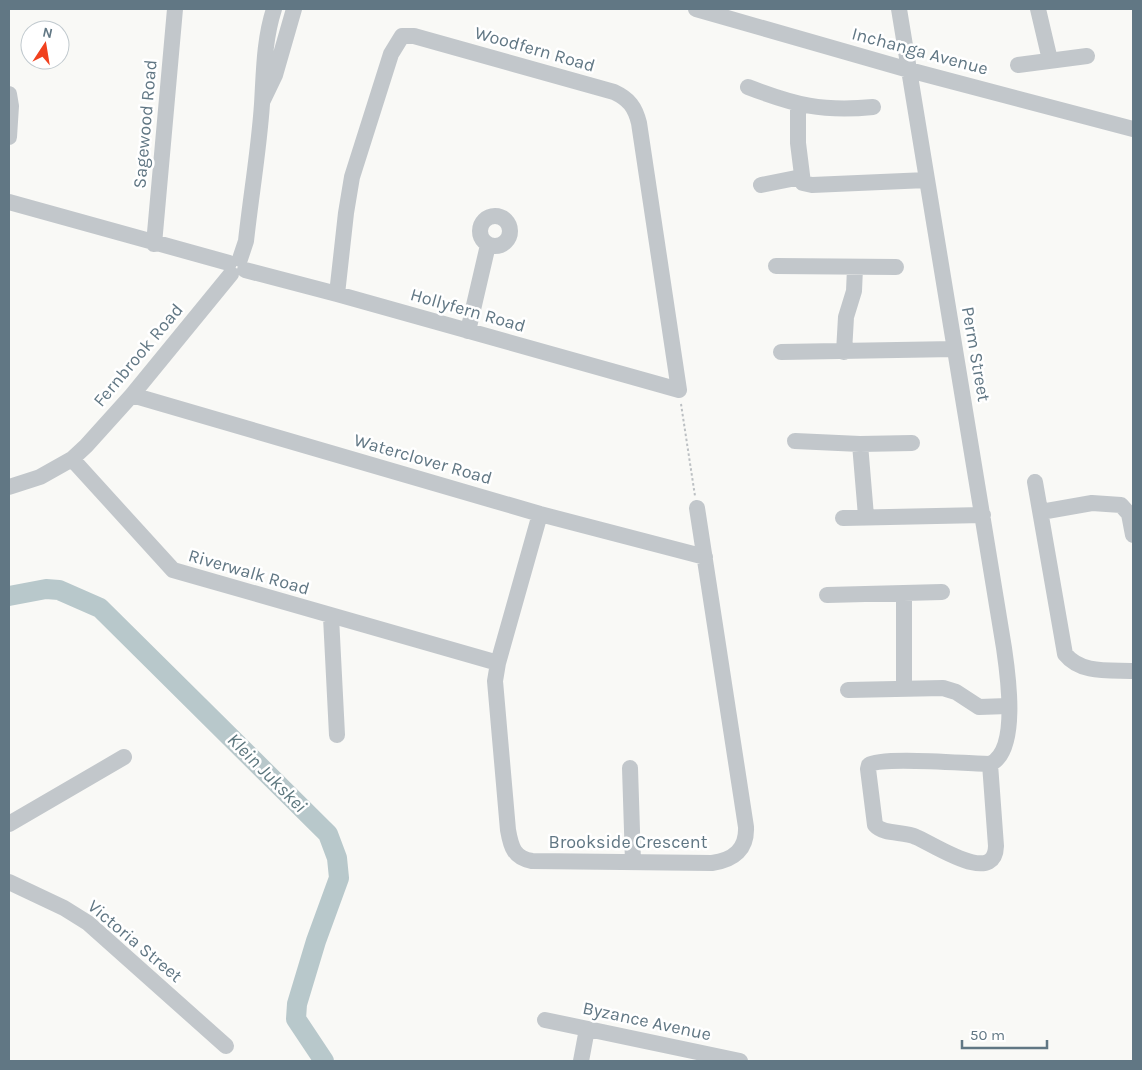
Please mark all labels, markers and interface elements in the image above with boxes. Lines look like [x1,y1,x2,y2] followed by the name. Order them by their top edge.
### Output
[20,20,70,70] north arrow
[472,21,598,77] street label: Woodfern Road
[849,22,991,80] street label: Inchanga Avenue
[41,23,54,42] text: N
[128,59,162,189] street label: Sagewood Road
[408,283,528,337] street label: Hollyfern Road
[88,299,188,411] street label: Fernbrook Road
[957,305,995,404] street label: Perm Street
[351,429,495,489] street label: Waterclover Road
[186,544,312,600] street label: Riverwalk Road
[223,729,311,817] water label: Klein Jukskei
[549,831,708,853] street label: Brookside Crescent
[83,895,187,987] street label: Victoria Street
[581,997,713,1045] street label: Byzance Avenue
[962,1018,1047,1050] scale bar
[970,1026,1005,1044] text: 50 m

